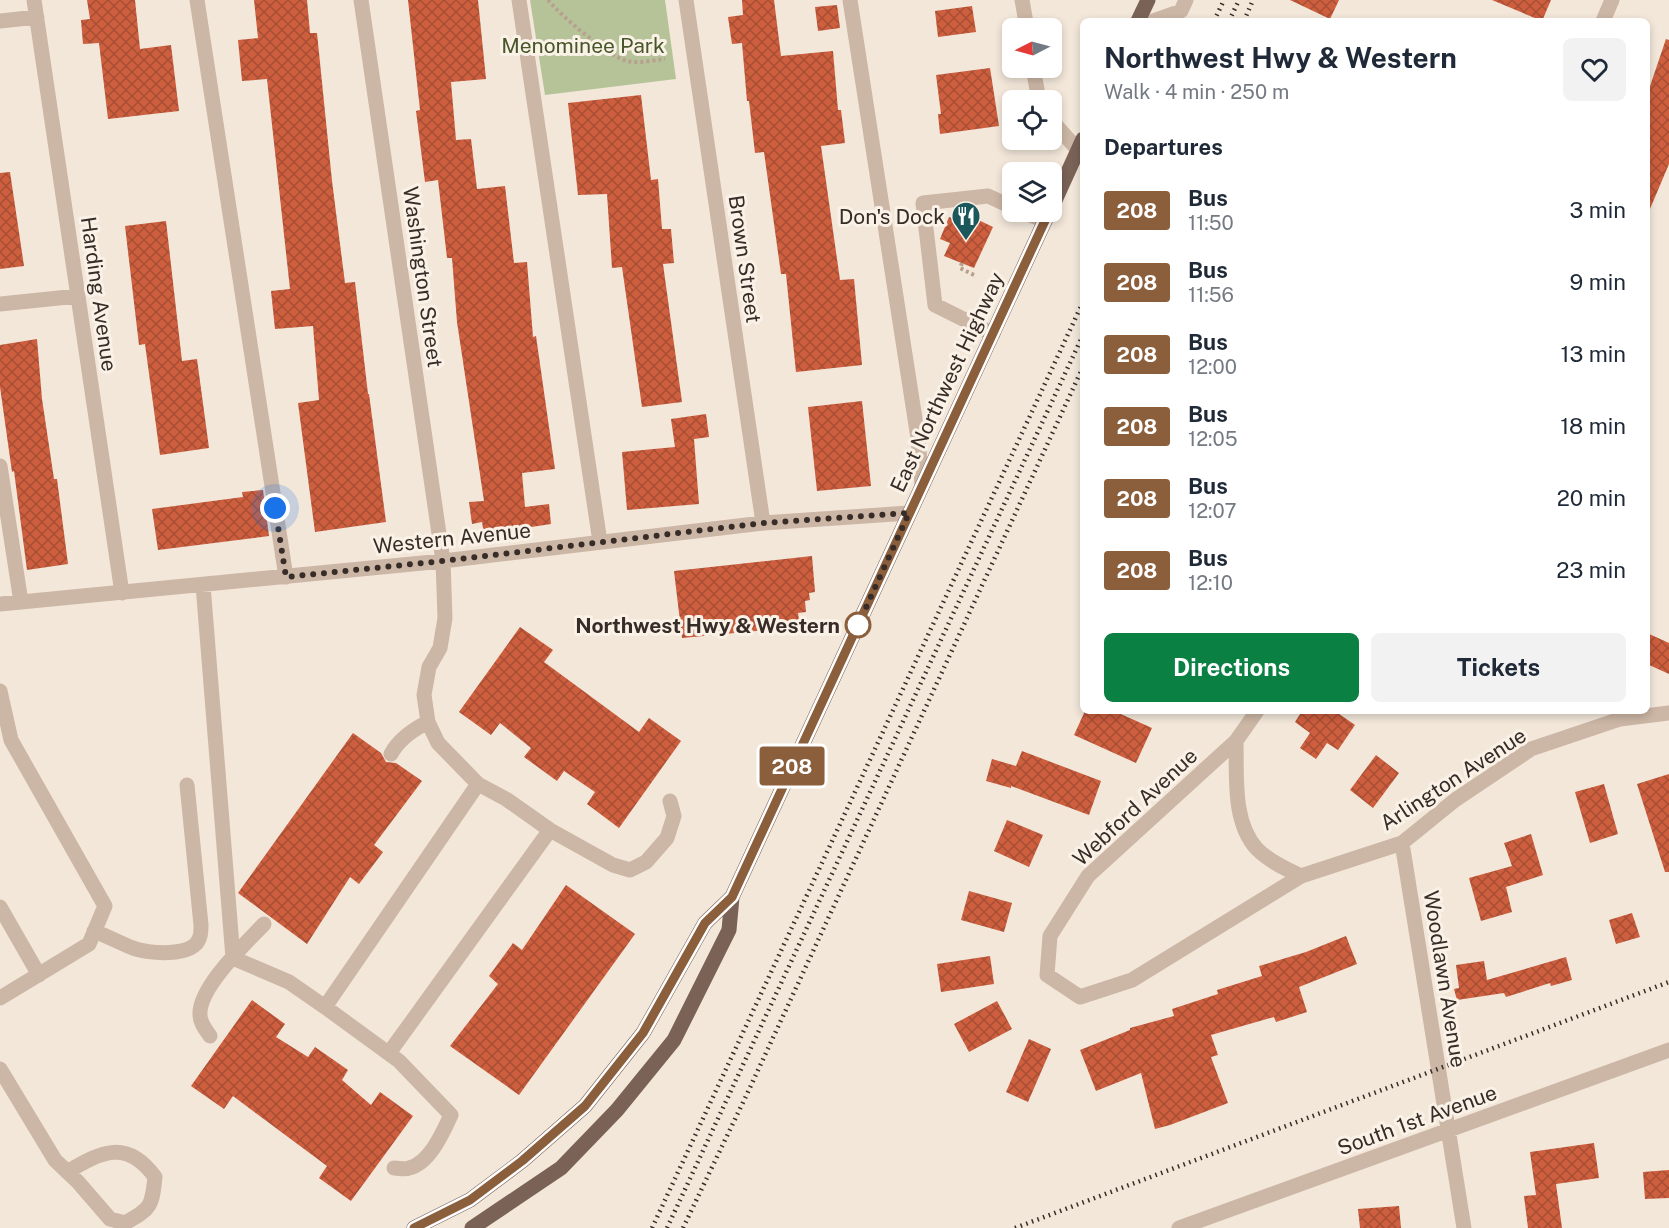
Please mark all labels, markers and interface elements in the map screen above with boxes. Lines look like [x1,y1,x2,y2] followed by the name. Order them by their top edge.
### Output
[1002,18,1062,78] north arrow
[1002,18,1062,222] map controls
[501,33,665,58] park label: Menominee Park
[1563,38,1626,101] button: heart
[1104,41,1457,74] text: Northwest Hwy & Western
[1104,80,1289,104] text: Walk · 4 min · 250 m
[1002,90,1062,150] button: locate
[1104,134,1223,160] text: Departures
[1002,162,1062,222] button: layers
[398,185,448,369] street label: Washington Street
[1188,185,1228,211] text: Bus
[724,193,766,325] street label: Brown Street
[1569,197,1626,223] text: 3 min
[1117,198,1157,223] text: 208
[950,200,982,242] restaurant icon: Don's Dock
[839,204,945,229] place label: Don's Dock
[1188,211,1234,235] text: 11:50
[76,215,122,373] street label: Harding Avenue
[1188,257,1228,283] text: Bus
[885,268,1009,496] street label: East Northwest Highway
[1570,269,1626,295] text: 9 min
[1117,270,1157,295] text: 208
[1188,283,1234,307] text: 11:56
[1188,329,1228,355] text: Bus
[1561,341,1626,367] text: 13 min
[1117,342,1157,367] text: 208
[1188,355,1237,379] text: 12:00
[1188,401,1228,427] text: Bus
[1560,413,1626,439] text: 18 min
[1117,414,1157,439] text: 208
[1188,427,1238,451] text: 12:05
[1188,473,1228,499] text: Bus
[1557,485,1626,511] text: 20 min
[1117,486,1157,511] text: 208
[260,493,290,523] your location
[1188,499,1236,523] text: 12:07
[372,517,532,559] street label: Western Avenue
[1188,545,1228,571] text: Bus
[1556,557,1626,583] text: 23 min
[1117,558,1157,583] text: 208
[1188,571,1233,595] text: 12:10
[845,612,871,638] marker: Northwest Hwy & Western
[575,613,840,638] place label: Northwest Hwy & Western
[1104,633,1359,702] button: Directions
[1371,633,1626,702] button: Tickets
[1375,722,1531,836] street label: Arlington Avenue
[1068,743,1202,871] street label: Webford Avenue
[758,746,826,786] line badge: 208
[772,754,812,779] text: 208
[1419,889,1471,1069] street label: Woodlawn Avenue
[1334,1080,1500,1160] street label: South 1st Avenue

